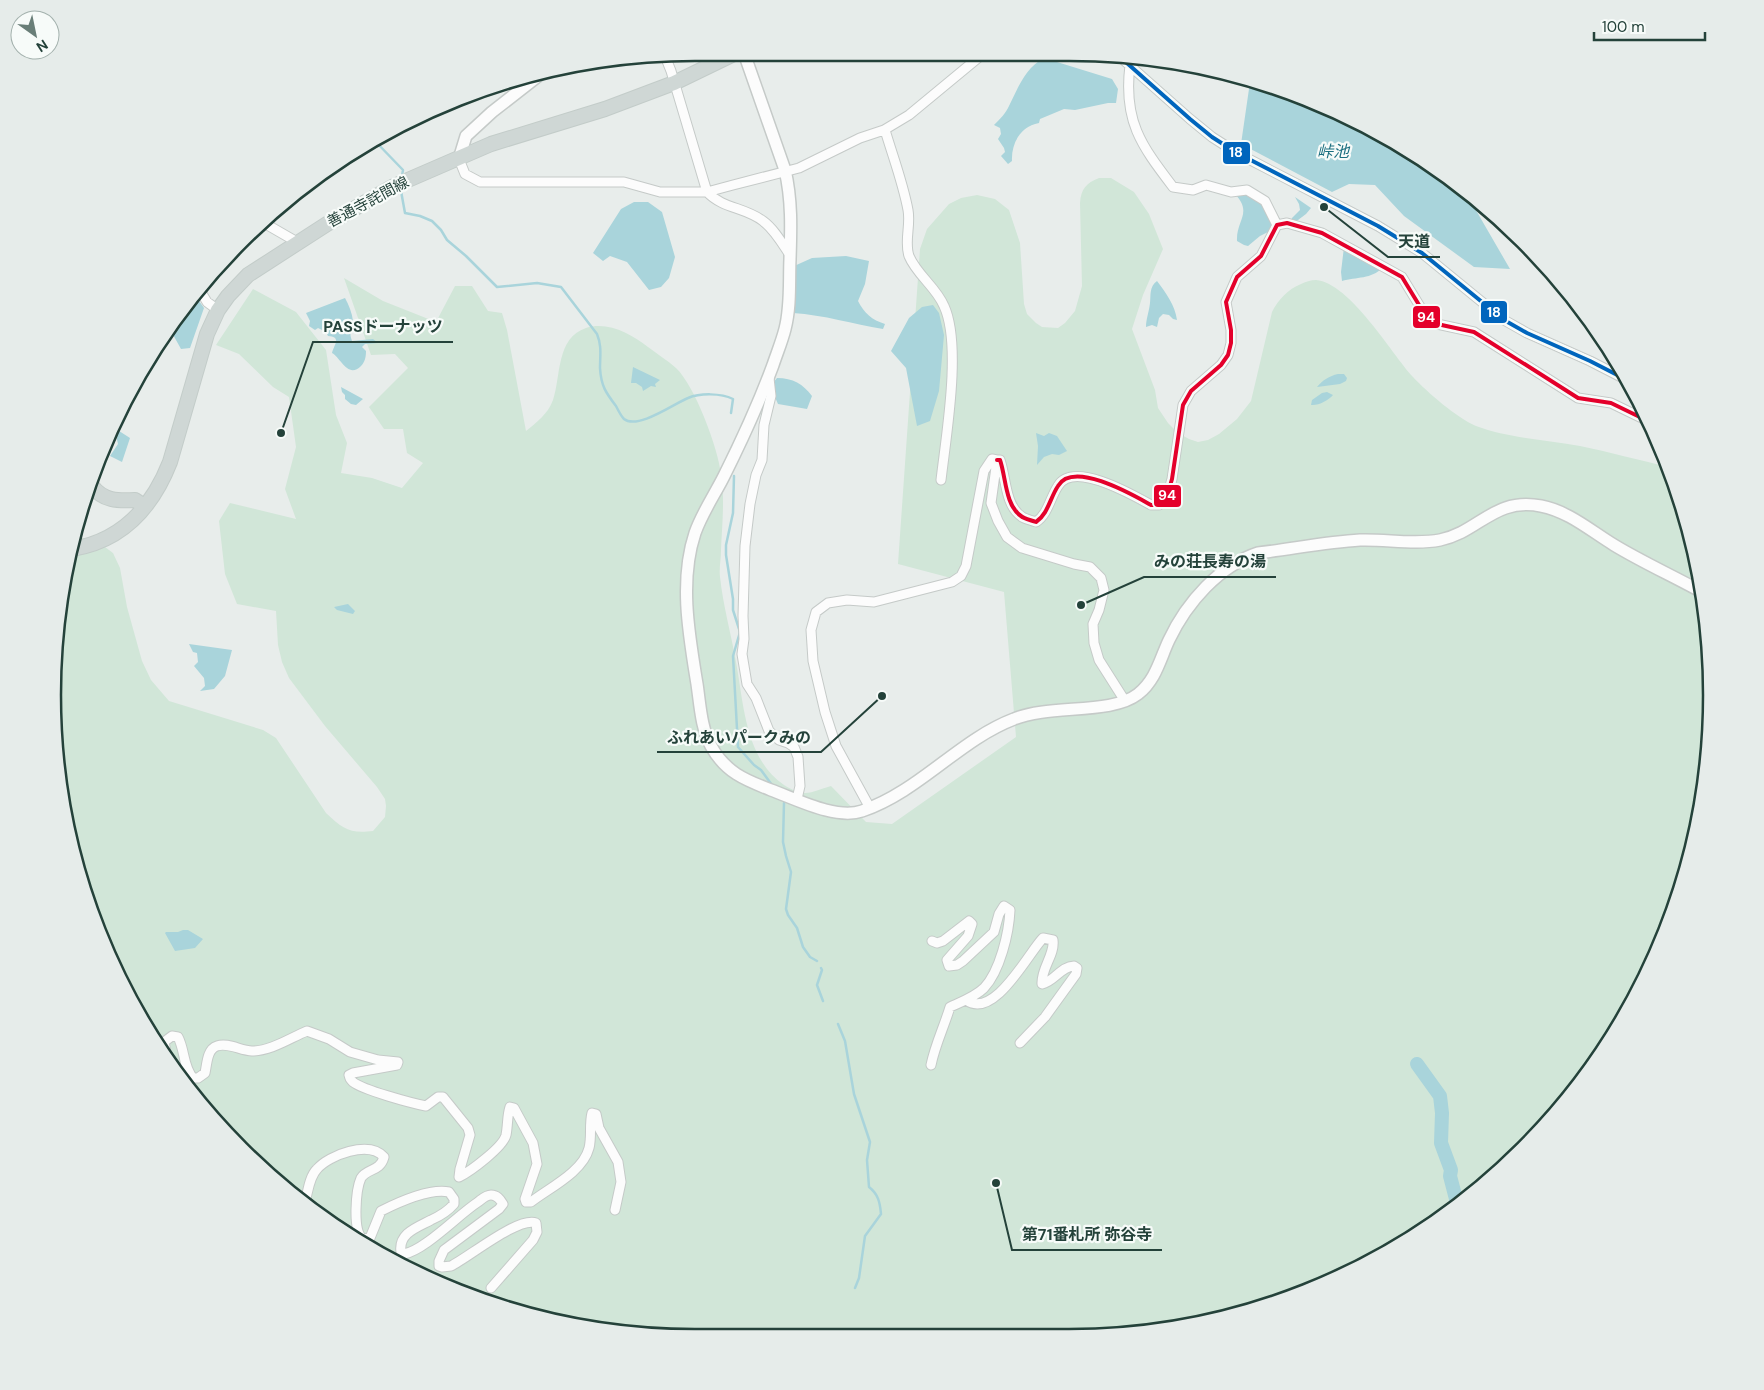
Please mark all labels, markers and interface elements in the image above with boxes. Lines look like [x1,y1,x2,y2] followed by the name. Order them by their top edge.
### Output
[10,10,60,60] north arrow
[1594,10,1705,42] scale bar
[1602,17,1645,37] text: 100 m
[33,36,51,56] text: N
[1222,141,1251,165] line badge: 18
[1317,141,1351,162] water label: 峠池
[1229,143,1243,161] text: 18
[324,172,412,232] street label: 善通寺詫間線
[1388,226,1440,257] callout: 天道
[1398,231,1430,252] text: 天道
[1480,300,1508,324] line badge: 18
[1487,303,1501,321] text: 18
[1412,305,1441,329] line badge: 94
[1417,308,1435,326] text: 94
[313,311,453,342] callout: PASSドーナッツ
[323,316,443,337] text: PASSドーナッツ
[1153,484,1182,508] line badge: 94
[1158,486,1176,504] text: 94
[1144,546,1276,577] callout: みの荘長寿の湯
[1154,551,1266,572] text: みの荘長寿の湯
[657,721,821,752] callout: ふれあいパークみの
[667,727,811,748] text: ふれあいパークみの
[1012,1219,1162,1250] callout: 第71番札所 弥谷寺
[1022,1224,1152,1245] text: 第71番札所 弥谷寺

